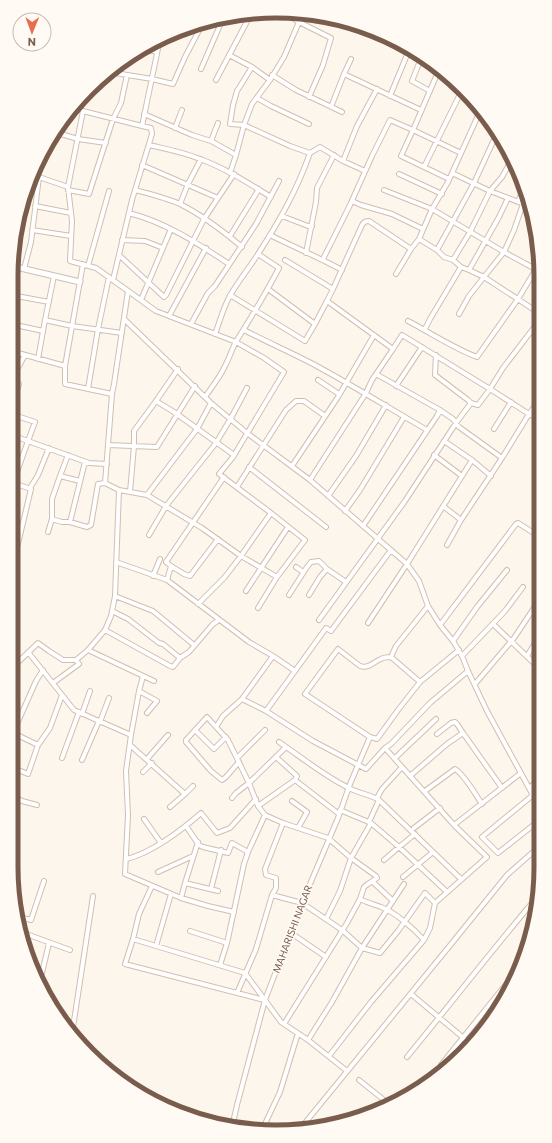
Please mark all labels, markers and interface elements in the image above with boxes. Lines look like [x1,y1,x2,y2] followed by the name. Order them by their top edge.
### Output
[12,12,52,52] north arrow
[28,36,36,49] text: N
[270,883,314,975] street label: MAHARISHI NAGAR

